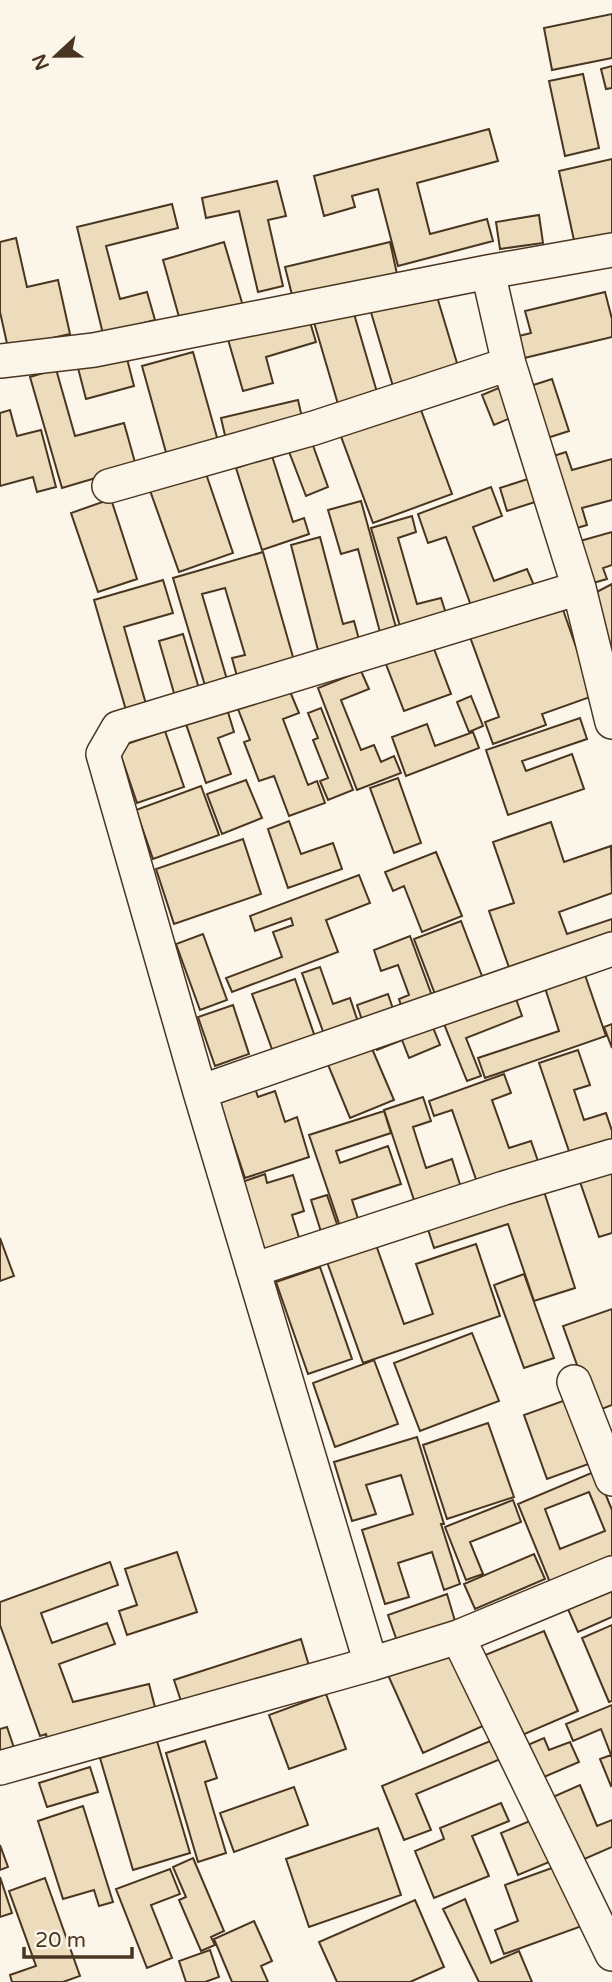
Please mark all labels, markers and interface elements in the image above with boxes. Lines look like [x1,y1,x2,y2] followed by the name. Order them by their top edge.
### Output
[21,21,91,91] north arrow
[28,51,54,73] text: N
[24,1916,133,1960] scale bar
[35,1928,86,1953] text: 20 m

